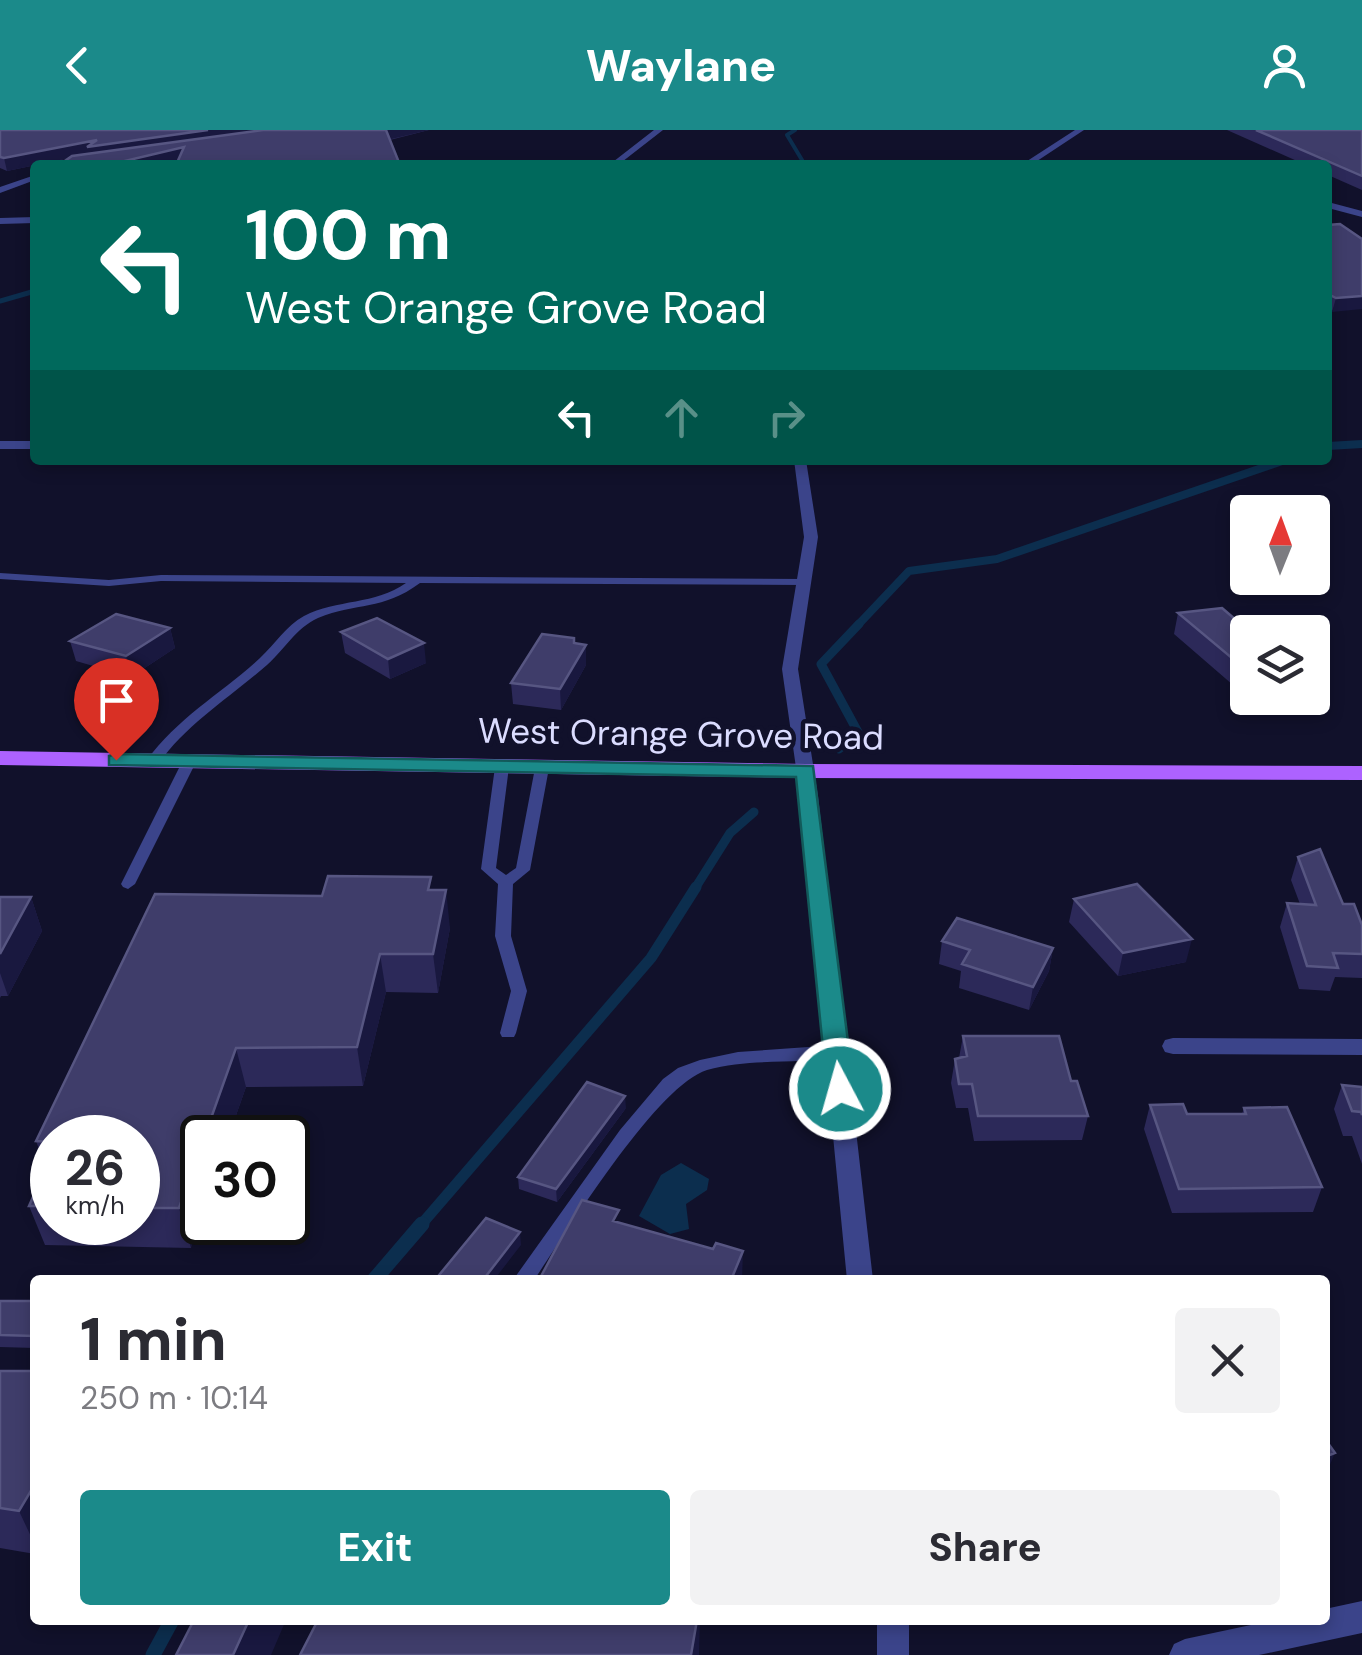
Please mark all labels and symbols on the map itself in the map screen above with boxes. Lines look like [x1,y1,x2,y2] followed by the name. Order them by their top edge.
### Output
[1230,495,1330,595] north arrow
[74,658,159,761] pin
[478,707,884,761] street label: West Orange Grove Road
[788,1037,892,1141] position arrow
[180,1115,310,1245] speed limit sign: 30

